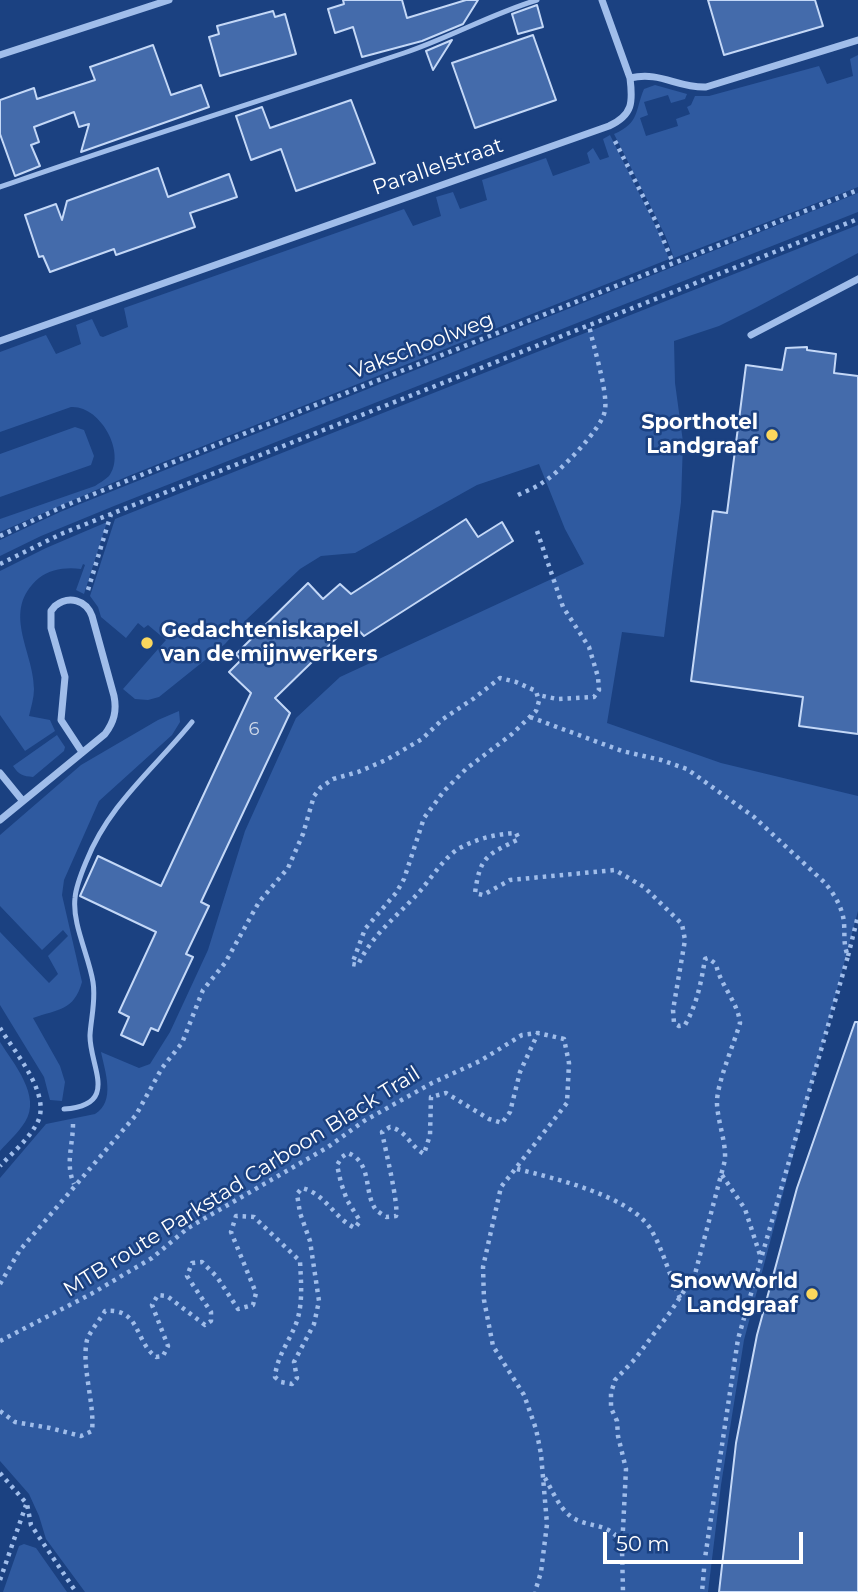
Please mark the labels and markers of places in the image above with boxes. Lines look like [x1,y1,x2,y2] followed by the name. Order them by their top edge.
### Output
[641,410,758,460] place label: Sporthotel Landgraaf
[764,427,780,443] marker: Sporthotel Landgraaf
[161,618,378,668] place label: Gedachteniskapel van de mijnwerkers
[139,635,155,651] marker: Gedachteniskapel van de mijnwerkers
[670,1269,798,1319] place label: SnowWorld Landgraaf
[804,1286,820,1302] marker: SnowWorld Landgraaf

